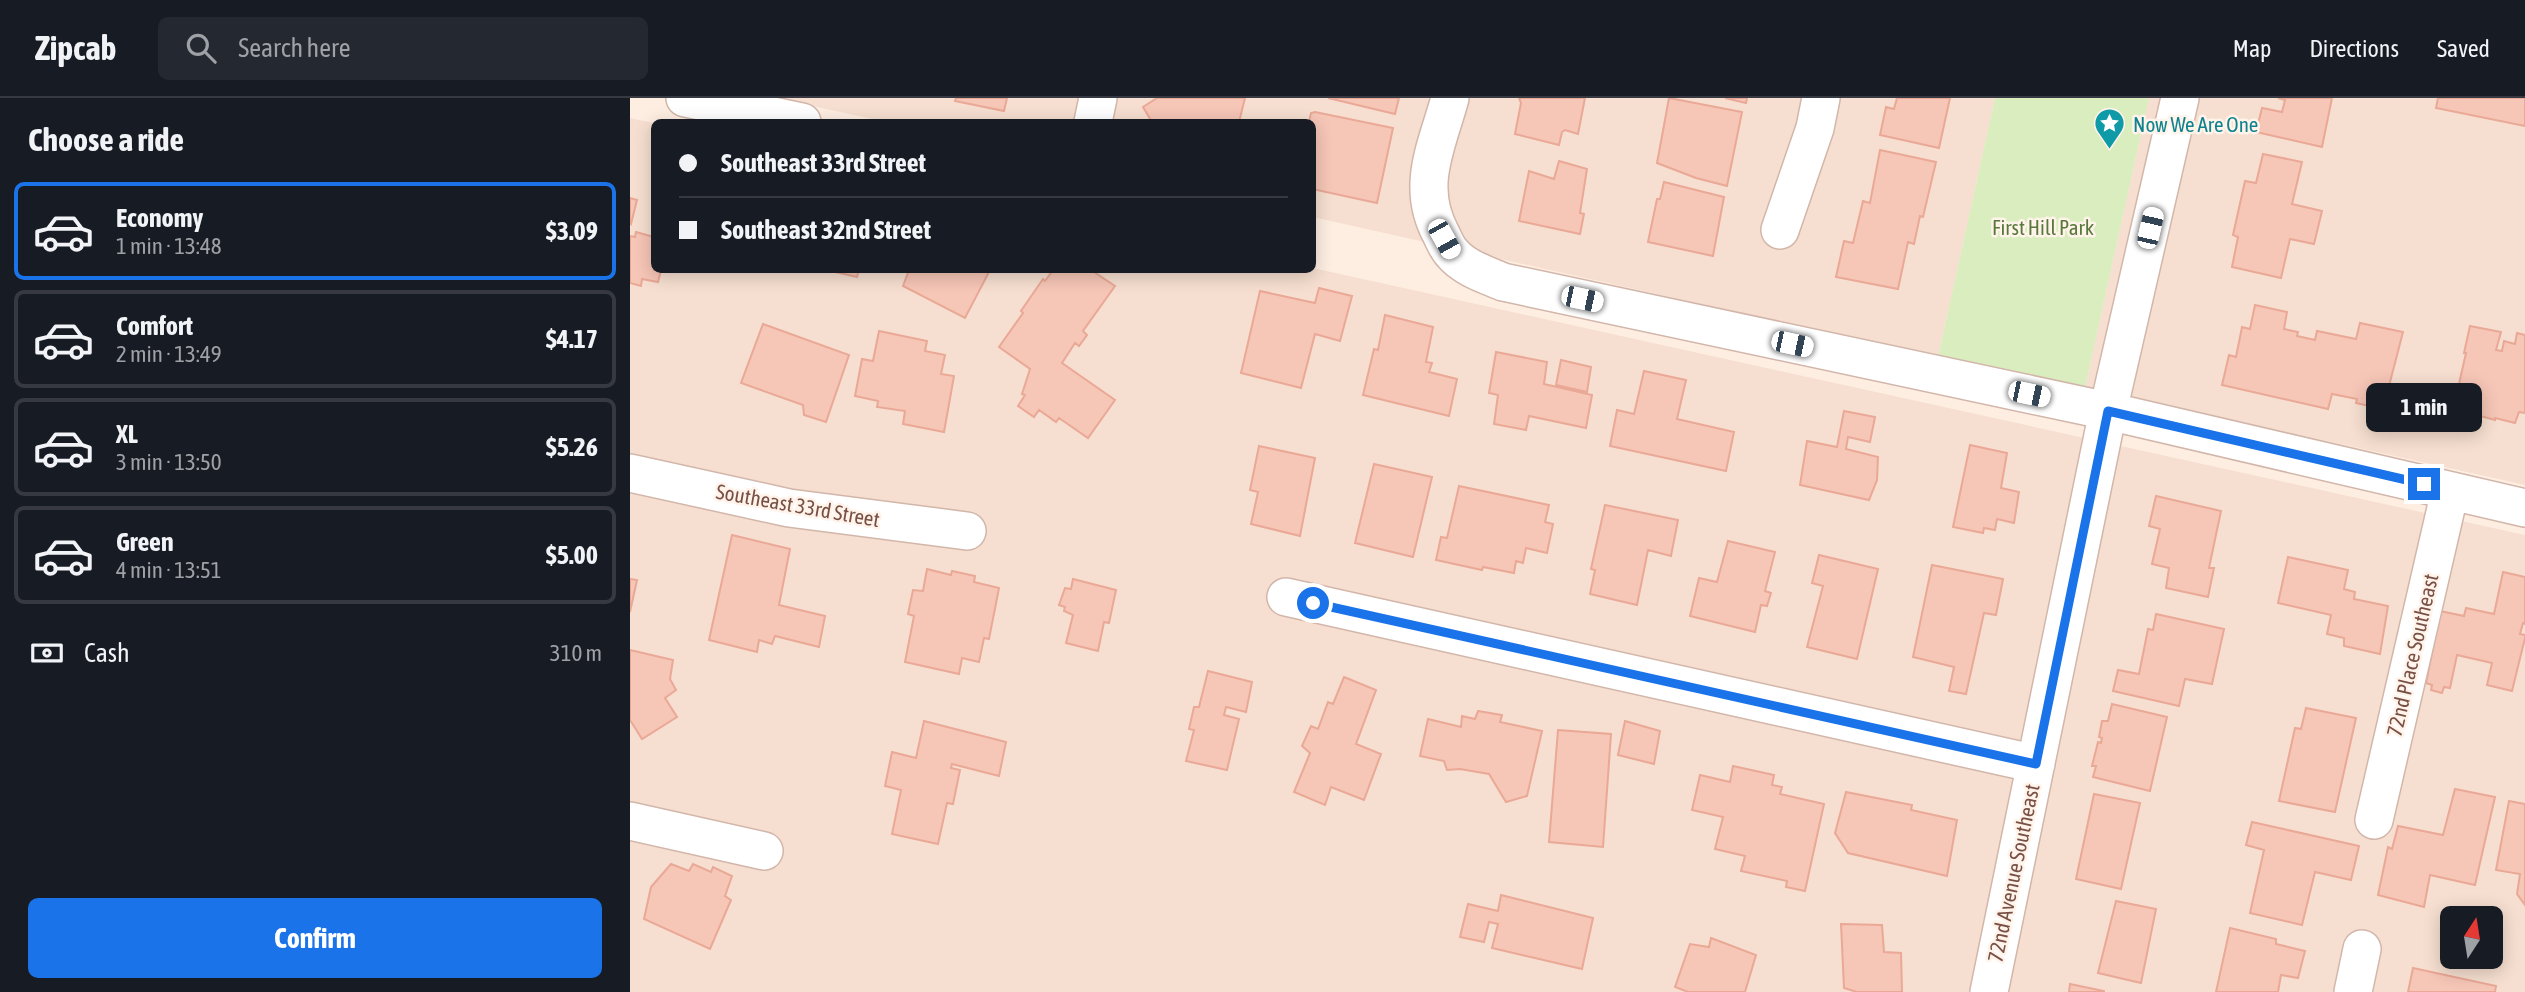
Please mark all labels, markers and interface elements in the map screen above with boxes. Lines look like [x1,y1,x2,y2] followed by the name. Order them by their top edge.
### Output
[158,17,648,80] search box
[35,29,116,67] text: Zipcab
[182,29,220,67] icon: search
[238,33,350,63] text: Search here
[2233,35,2271,62] text: Map
[2309,35,2399,62] text: Directions
[2437,35,2490,62] text: Saved
[2093,107,2127,151] place icon: Now We Are One
[2133,112,2258,136] place label: Now We Are One
[28,121,184,158] text: Choose a ride
[721,148,926,178] text: Southeast 33rd Street
[32,200,95,263] icon: car
[116,203,203,233] text: Economy
[2136,205,2165,251] car
[721,215,931,245] text: Southeast 32nd Street
[1992,215,2094,239] park label: First Hill Park
[546,216,598,246] text: $3.09
[1425,216,1464,262] car
[116,233,222,259] text: 1 min · 13:48
[1560,284,1605,314] car
[32,308,95,371] icon: car
[116,311,193,341] text: Comfort
[546,324,598,354] text: $4.17
[1770,329,1815,359] car
[116,341,222,367] text: 2 min · 13:49
[2007,379,2052,409] car
[2366,382,2482,432] callout: 1 min
[2401,394,2447,420] text: 1 min
[32,416,95,479] icon: car
[116,419,138,449] text: XL
[546,432,598,462] text: $5.26
[116,449,222,475] text: 3 min · 13:50
[2408,468,2440,500] route end
[714,479,882,531] street label: Southeast 33rd Street
[32,524,95,587] icon: car
[116,527,174,557] text: Green
[546,540,598,570] text: $5.00
[116,557,222,583] text: 4 min · 13:51
[2382,571,2442,739] street label: 72nd Place Southeast
[1297,587,1329,619] route start
[28,634,66,672] icon: cash
[84,638,130,668] text: Cash
[550,640,602,666] text: 310 m
[1982,782,2044,964] street label: 72nd Avenue Southeast
[28,898,602,978] button: Confirm
[2440,906,2502,970] north arrow
[2440,906,2503,969] map controls

